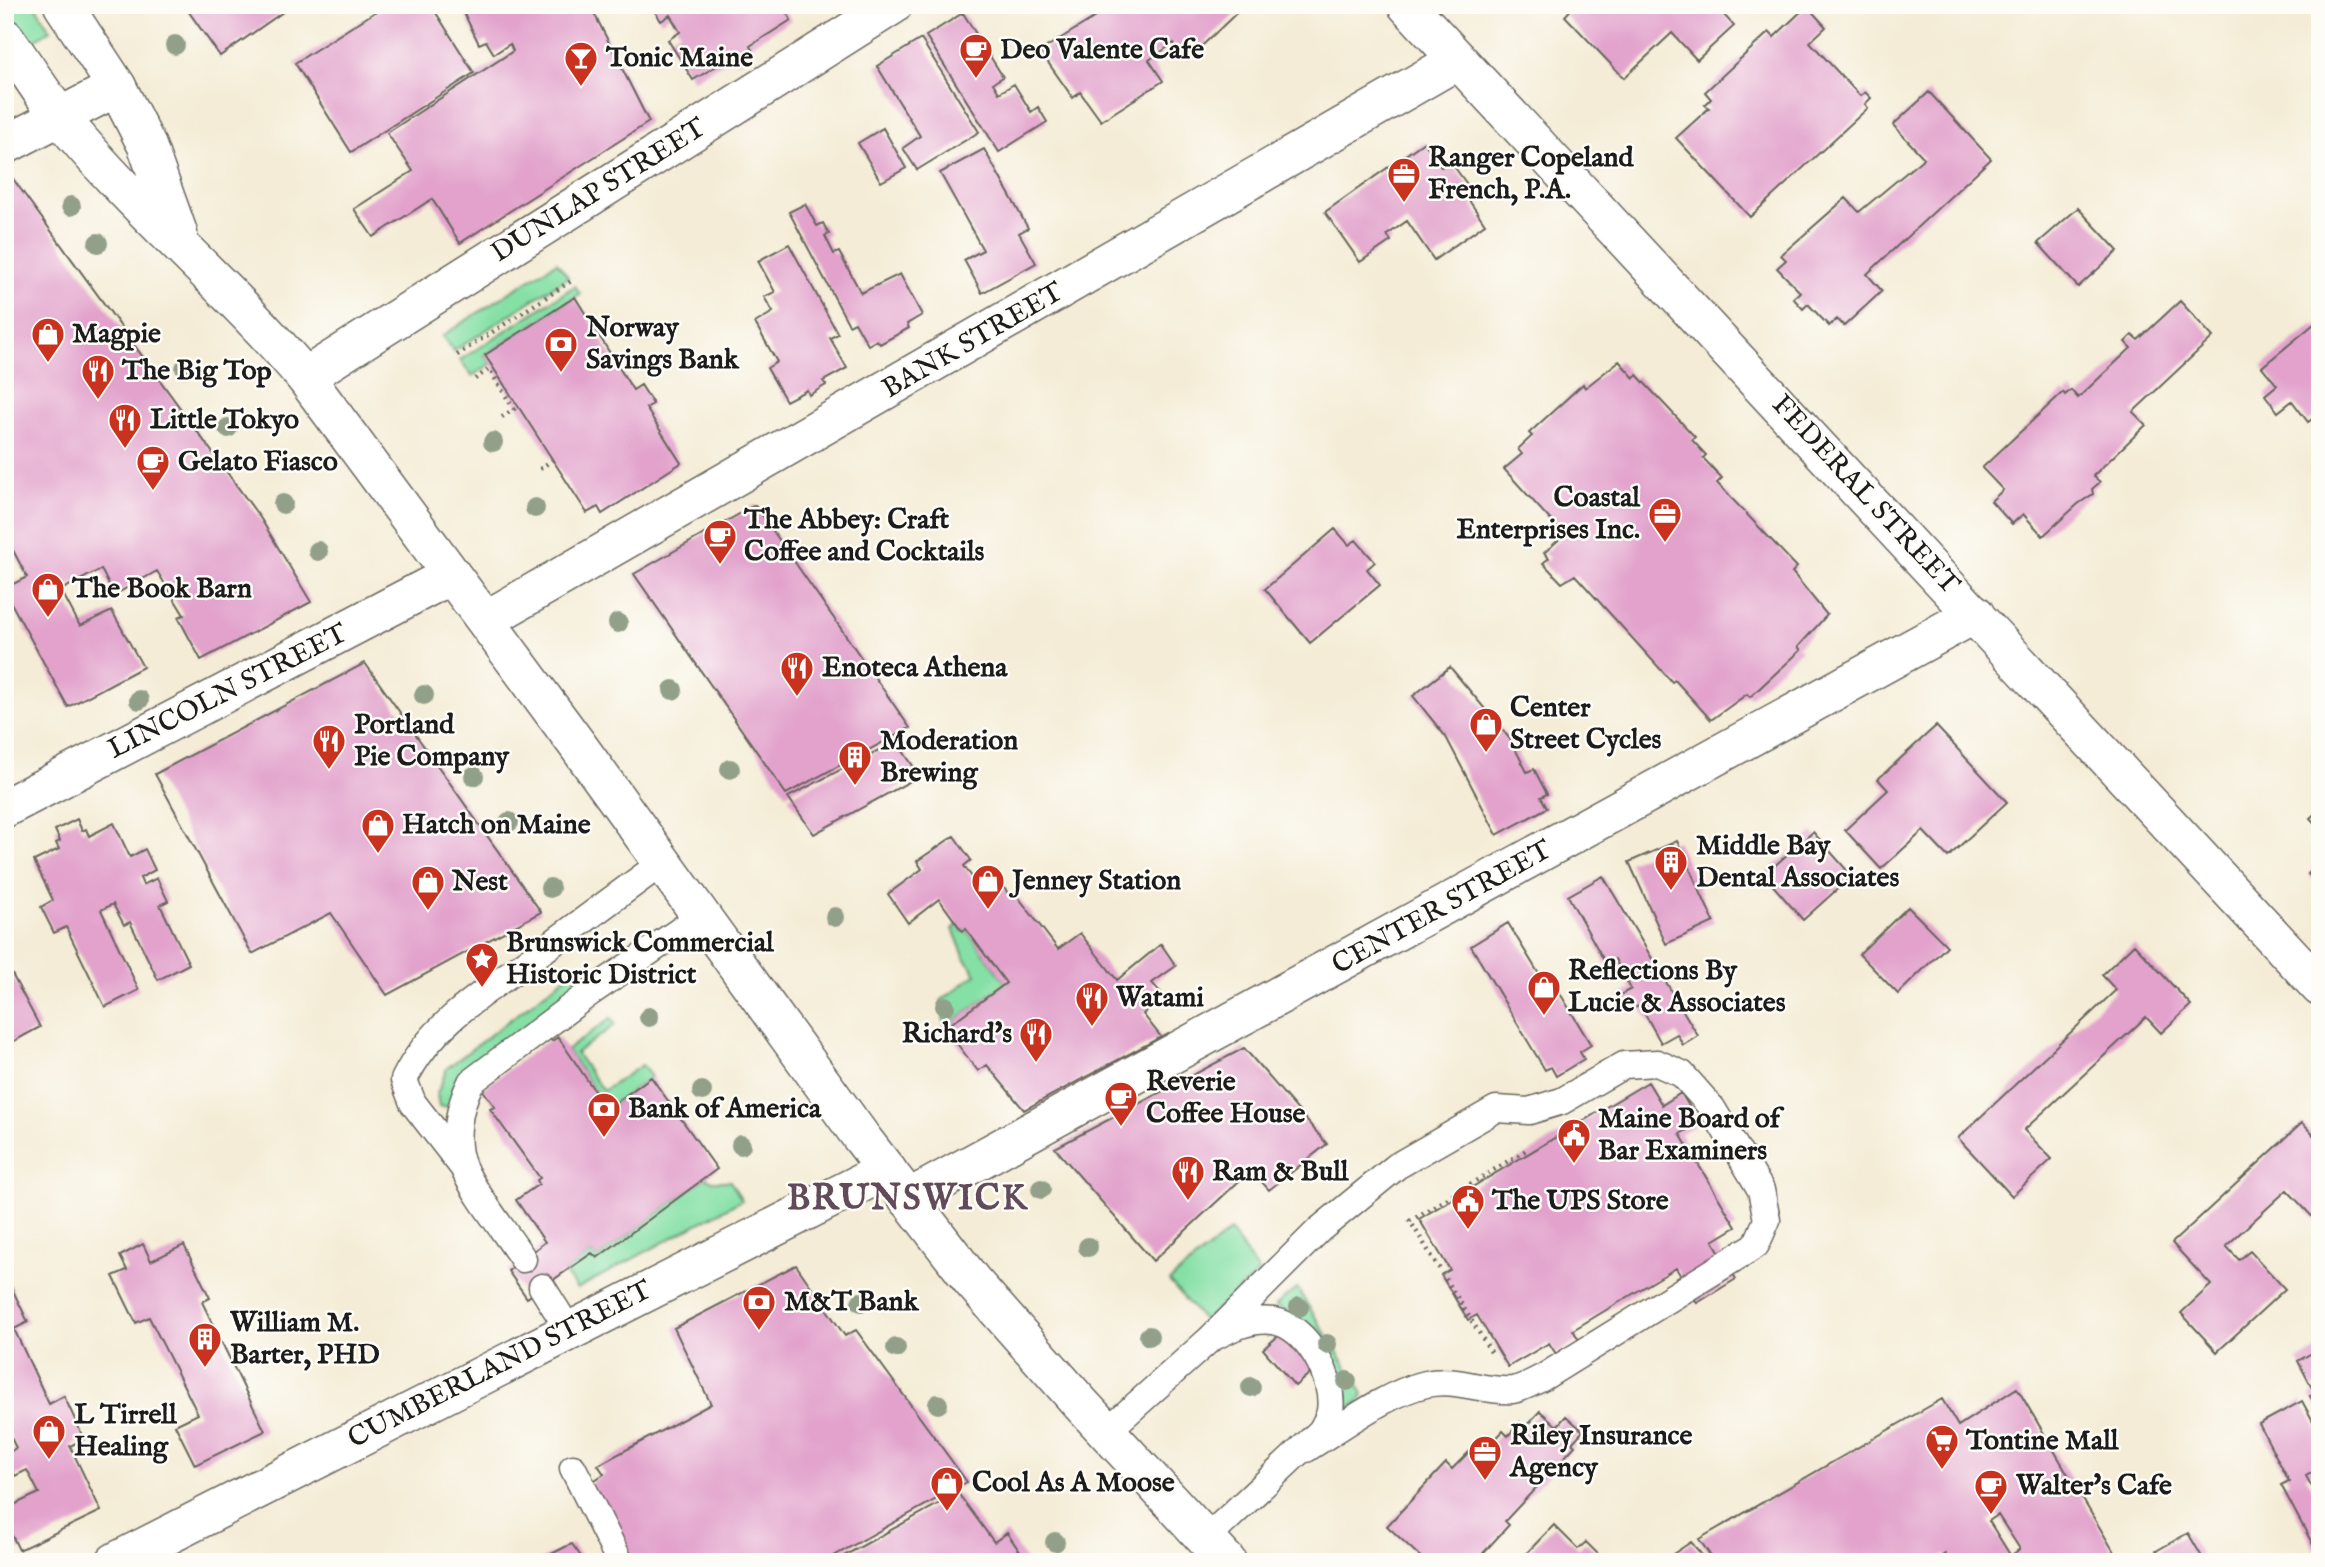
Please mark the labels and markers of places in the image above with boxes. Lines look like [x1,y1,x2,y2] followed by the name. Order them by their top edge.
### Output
[957,31,995,80] cafe icon: Deo Valente Cafe
[1000,33,1204,68] place label: Deo Valente Cafe
[562,39,600,88] bar icon: Tonic Maine
[605,41,753,76] place label: Tonic Maine
[1428,141,1634,208] place label: Ranger Copeland French, P.A.
[1385,155,1423,204] office icon: Ranger Copeland French, P.A.
[585,311,740,378] place label: Norway Savings Bank
[29,315,67,364] shop icon: Magpie
[72,317,161,352] place label: Magpie
[542,325,580,374] bank icon: Norway Savings Bank
[79,352,117,401] restaurant icon: The Big Top
[121,354,272,389] place label: The Big Top
[106,401,144,450] restaurant icon: Little Tokyo
[150,403,299,438] place label: Little Tokyo
[134,443,172,492] cafe icon: Gelato Fiasco
[178,445,338,480] place label: Gelato Fiasco
[1457,481,1641,548] place label: Coastal Enterprises Inc.
[1646,495,1684,544] office icon: Coastal Enterprises Inc.
[743,503,985,570] place label: The Abbey: Craft Coffee and Cocktails
[701,517,739,566] cafe icon: The Abbey: Craft Coffee and Cocktails
[29,570,67,619] shop icon: The Book Barn
[71,572,252,607] place label: The Book Barn
[778,649,816,698] restaurant icon: Enoteca Athena
[822,651,1008,686] place label: Enoteca Athena
[1510,691,1661,758] place label: Center Street Cycles
[1467,705,1505,754] shop icon: Center Street Cycles
[354,708,510,775] place label: Portland Pie Company
[310,722,348,771] restaurant icon: Portland Pie Company
[880,724,1018,791] place label: Moderation Brewing
[836,738,874,787] building icon: Moderation Brewing
[359,806,397,855] shop icon: Hatch on Maine
[402,808,591,843] place label: Hatch on Maine
[1696,829,1899,896] place label: Middle Bay Dental Associates
[1652,843,1690,892] building icon: Middle Bay Dental Associates
[969,862,1007,911] shop icon: Jenney Station
[409,863,447,912] shop icon: Nest
[1008,864,1181,899] place label: Jenney Station
[451,865,508,900] place label: Nest
[506,926,775,993] place label: Brunswick Commercial Historic District
[463,940,501,989] place icon: Brunswick Commercial Historic District
[1568,954,1786,1021] place label: Reflections By Lucie & Associates
[1525,968,1563,1017] shop icon: Reflections By Lucie & Associates
[1073,979,1111,1028] restaurant icon: Watami
[1115,981,1204,1016] place label: Watami
[1017,1015,1055,1064] restaurant icon: Richard's
[902,1017,1012,1052] place label: Richard's
[1146,1065,1306,1132] place label: Reverie Coffee House
[1102,1079,1140,1128] cafe icon: Reverie Coffee House
[585,1090,623,1139] bank icon: Bank of America
[628,1092,822,1127] place label: Bank of America
[1598,1102,1785,1169] place label: Maine Board of Bar Examiners
[1555,1116,1593,1165] public building icon: Maine Board of Bar Examiners
[1169,1153,1207,1202] restaurant icon: Ram & Bull
[1212,1155,1350,1190] place label: Ram & Bull
[1449,1182,1487,1231] public building icon: The UPS Store
[1491,1184,1669,1219] place label: The UPS Store
[740,1283,778,1332] bank icon: M&T Bank
[784,1285,919,1320] place label: M&T Bank
[229,1306,380,1373] place label: William M. Barter, PHD
[186,1320,224,1369] building icon: William M. Barter, PHD
[74,1398,178,1465] place label: L Tirrell Healing
[30,1412,68,1461] shop icon: L Tirrell Healing
[1509,1419,1693,1486] place label: Riley Insurance Agency
[1923,1422,1961,1471] supermarket icon: Tontine Mall
[1965,1424,2120,1459] place label: Tontine Mall
[1466,1433,1504,1482] office icon: Riley Insurance Agency
[928,1464,966,1513] shop icon: Cool As A Moose
[972,1466,1175,1501] place label: Cool As A Moose
[1972,1467,2010,1516] cafe icon: Walter's Cafe
[2015,1469,2172,1504] place label: Walter's Cafe

